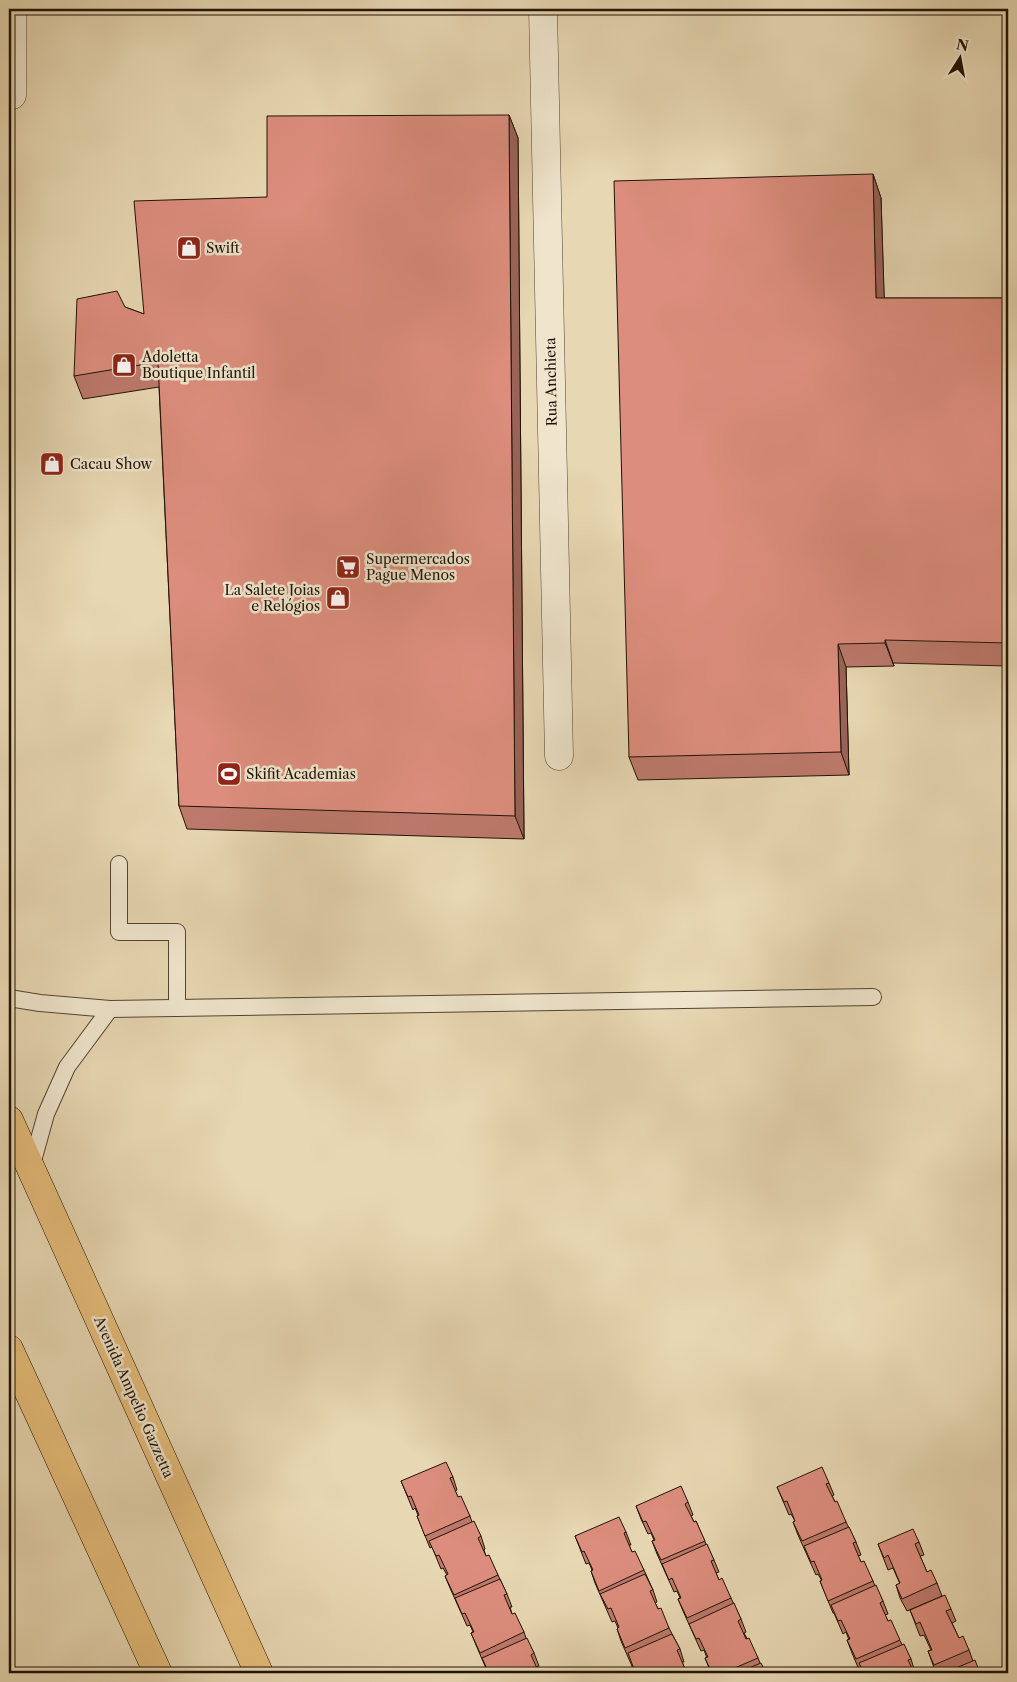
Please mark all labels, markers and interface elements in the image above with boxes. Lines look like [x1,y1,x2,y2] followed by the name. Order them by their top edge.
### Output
[934,32,984,82] north arrow
[955,35,970,55] text: N
[176,235,202,261] shop icon: Swift
[206,239,240,257] place label: Swift
[541,337,561,427] street label: Rua Anchieta
[141,348,255,382] place label: Adoletta Boutique Infantil
[111,352,137,378] shop icon: Adoletta Boutique Infantil
[39,451,65,477] shop icon: Cacau Show
[70,455,153,473] place label: Cacau Show
[366,550,470,584] place label: Supermercados Pague Menos
[335,554,361,580] supermarket icon: Supermercados Pague Menos
[225,581,320,615] place label: La Salete Joias e Relógios
[325,585,351,611] shop icon: La Salete Joias e Relógios
[216,761,242,787] sports icon: Skifit Academias
[246,765,356,783] place label: Skifit Academias
[90,1312,178,1481] street label: Avenida Ampelio Gazzetta

